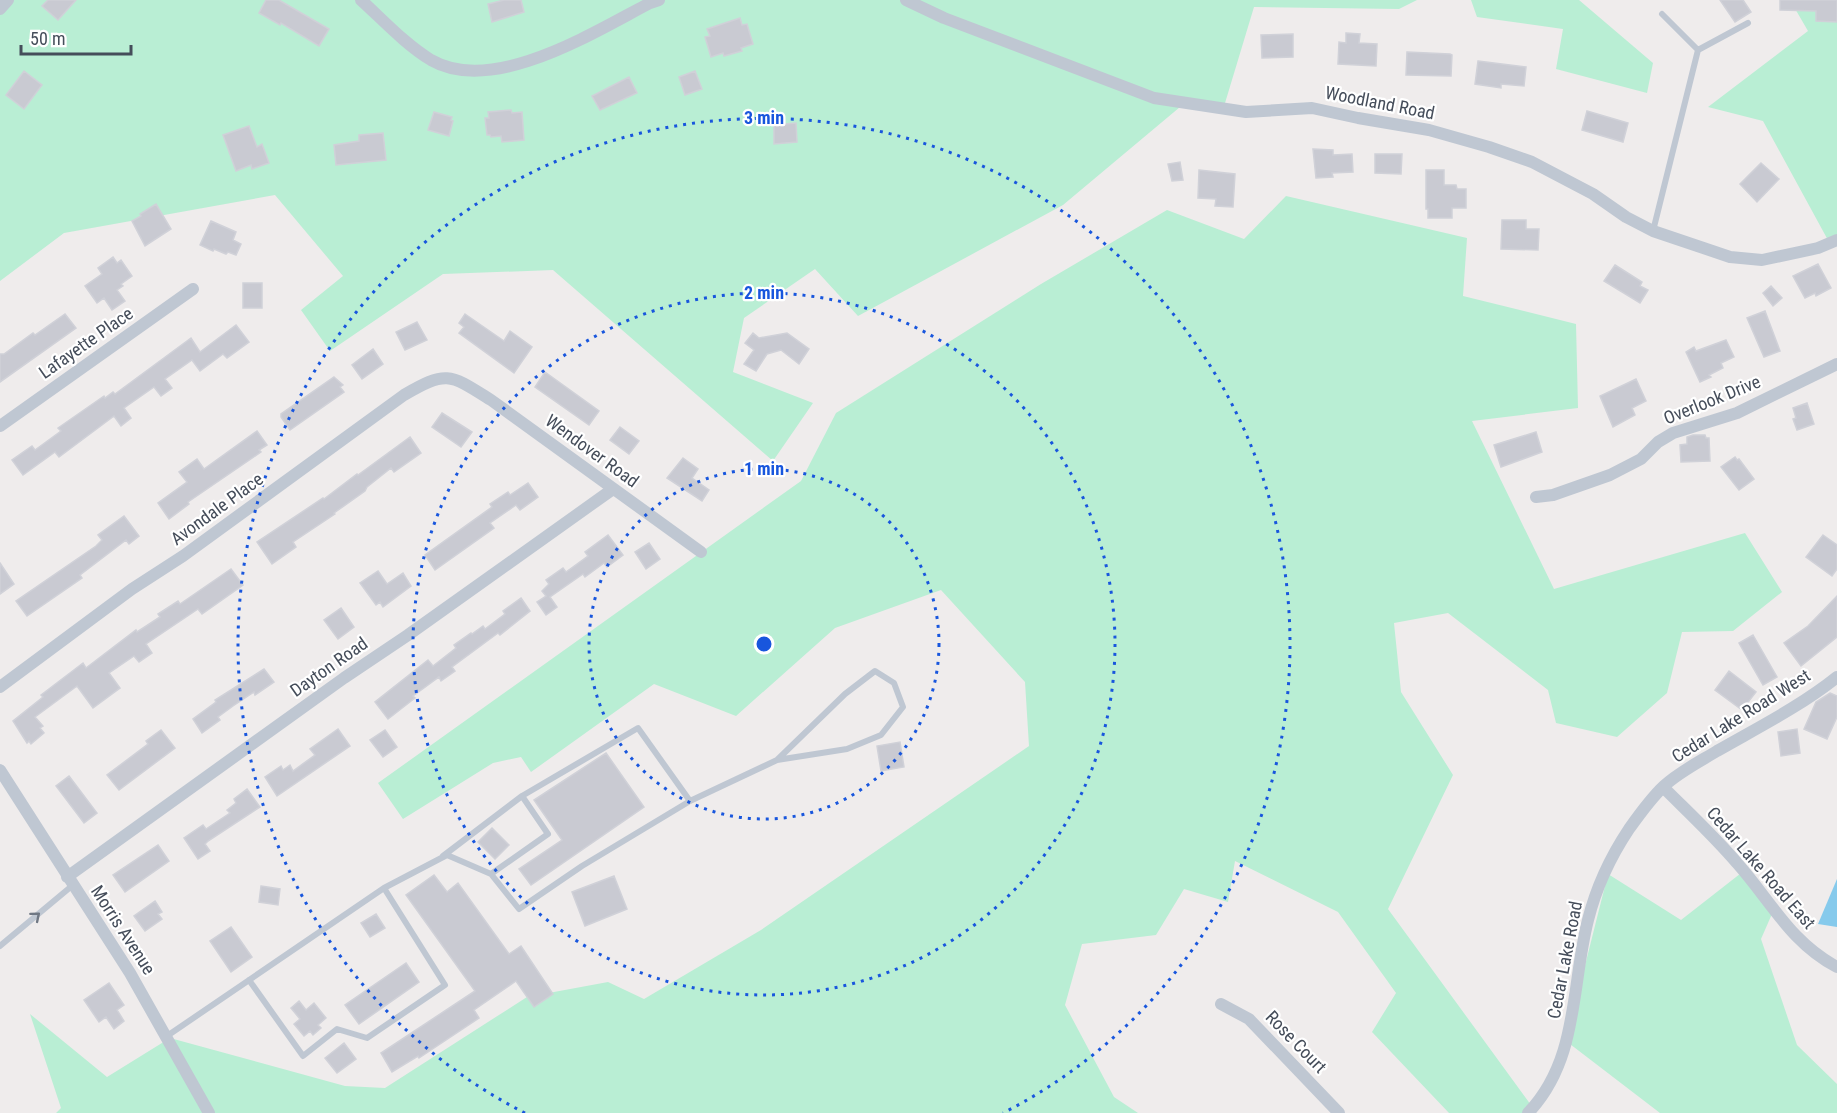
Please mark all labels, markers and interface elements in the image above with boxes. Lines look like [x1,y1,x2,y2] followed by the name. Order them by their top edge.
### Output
[21,18,130,56] scale bar
[30,28,65,49] text: 50 m
[1324,82,1437,123] street label: Woodland Road
[744,107,784,128] text: 3 min
[744,282,784,303] text: 2 min
[35,302,137,383] street label: Lafayette Place
[1660,371,1763,429] street label: Overlook Drive
[542,410,643,491] street label: Wendover Road
[744,458,784,479] text: 1 min
[166,468,267,549] street label: Avondale Place
[286,632,371,701] street label: Dayton Road
[754,634,774,654] centre of rings
[1668,664,1814,767] street label: Cedar Lake Road West
[1703,802,1820,933] street label: Cedar Lake Road East
[87,881,160,978] street label: Morris Avenue
[1543,899,1586,1021] street label: Cedar Lake Road
[29,912,40,923] one-way arrow
[1262,1006,1331,1077] street label: Rose Court

